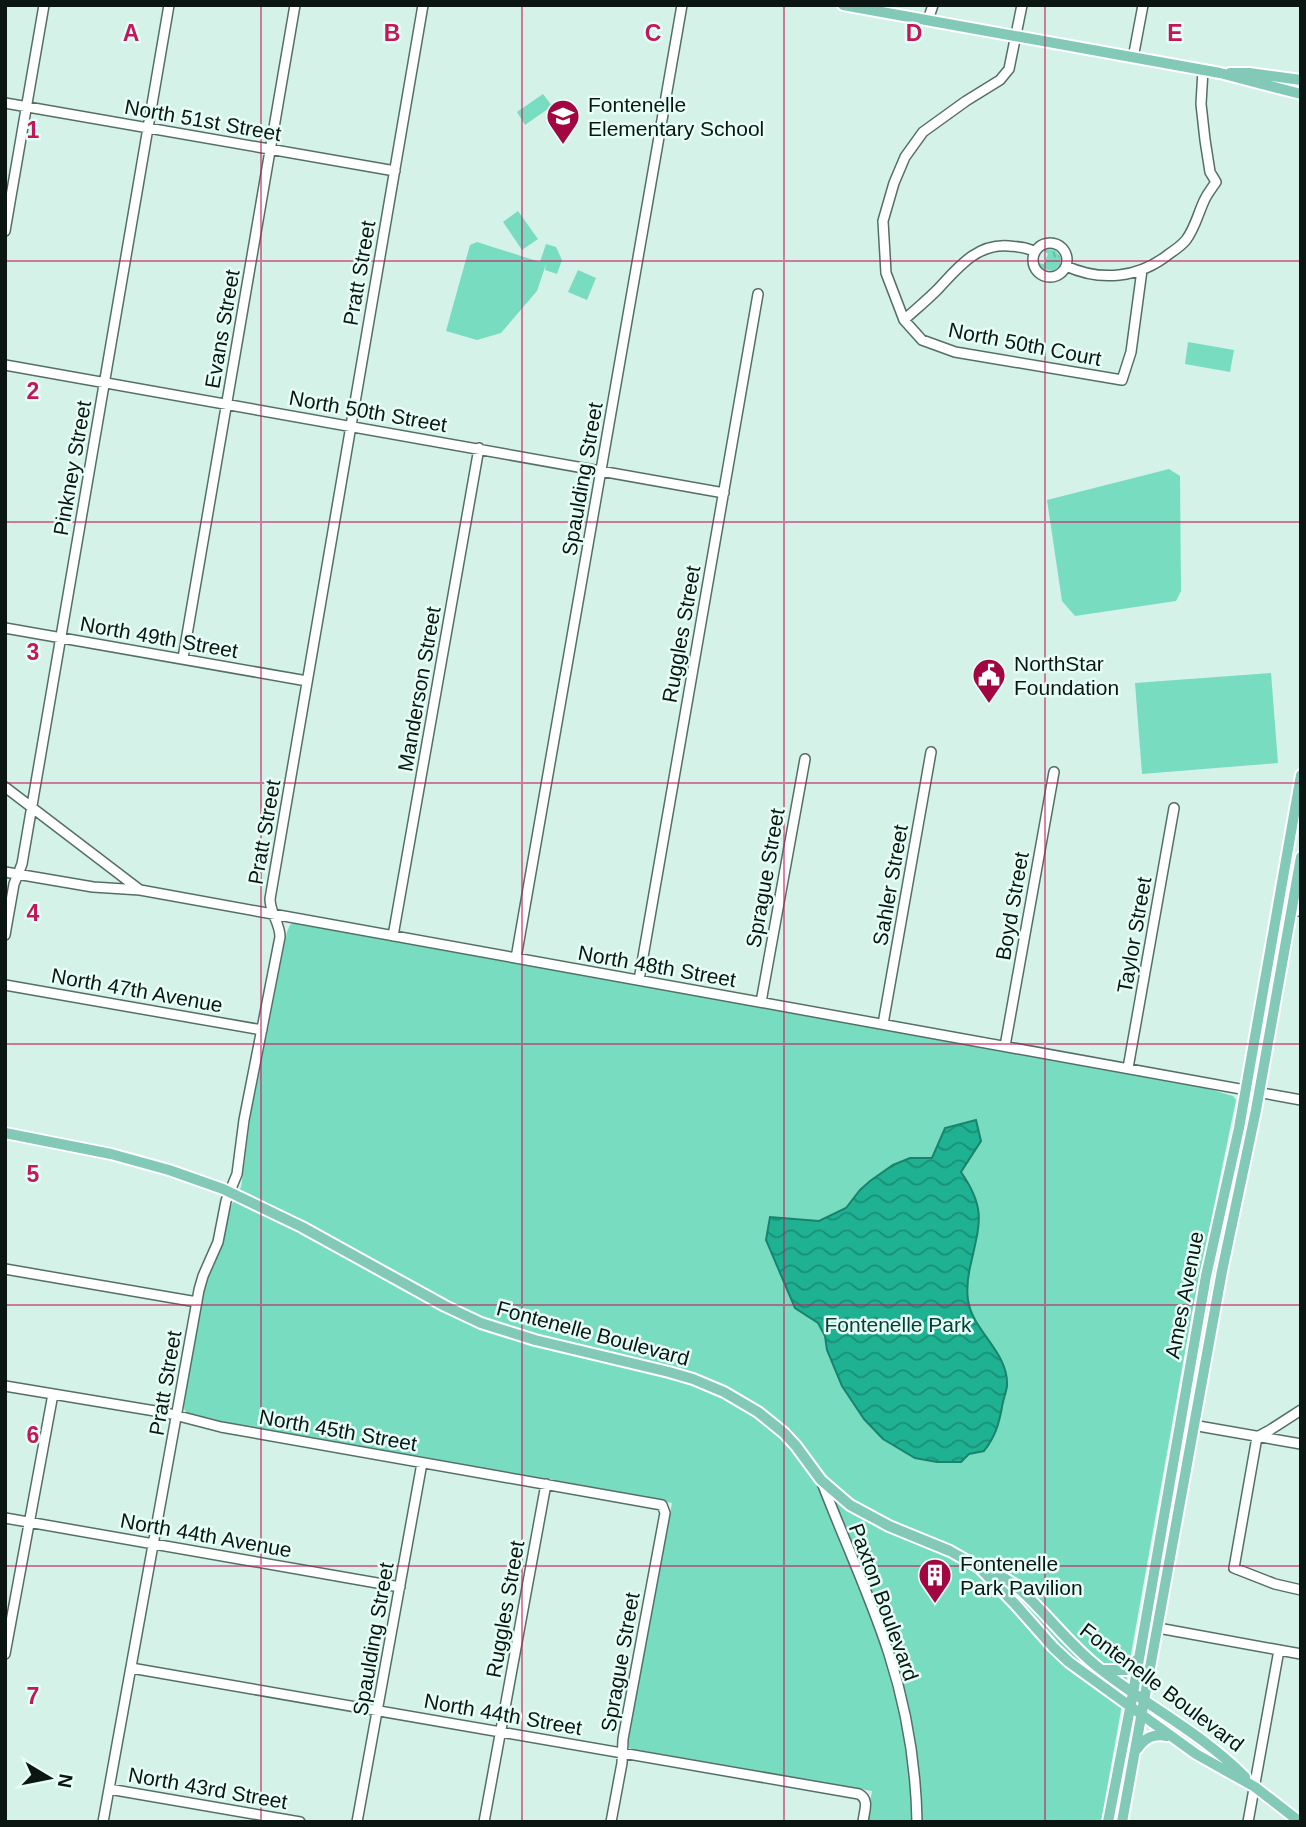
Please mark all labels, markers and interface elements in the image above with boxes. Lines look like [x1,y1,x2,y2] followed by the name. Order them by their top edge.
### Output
[123,20,139,46] text: A
[384,20,400,46] text: B
[645,20,661,46] text: C
[906,20,922,46] text: D
[1167,20,1183,46] text: E
[588,93,764,140] place label: Fontenelle Elementary School
[123,95,283,145] street label: North 51st Street
[544,97,582,146] school or university icon: Fontenelle Elementary School
[27,117,40,143] text: 1
[338,219,380,327] street label: Pratt Street
[200,268,244,390] street label: Evans Street
[947,318,1104,370] street label: North 50th Court
[27,378,39,404] text: 2
[287,386,449,436] street label: North 50th Street
[49,399,95,537] street label: Pinkney Street
[557,400,607,557] street label: Spaulding Street
[658,563,704,704] street label: Ruggles Street
[393,605,445,773] street label: Manderson Street
[78,612,240,662] street label: North 49th Street
[27,639,39,665] text: 3
[1014,652,1119,699] place label: NorthStar Foundation
[970,656,1008,705] public building icon: NorthStar Foundation
[243,778,285,886] street label: Pratt Street
[741,806,789,950] street label: Sprague Street
[868,822,912,947] street label: Sahler Street
[991,850,1033,962] street label: Boyd Street
[1112,875,1156,995] street label: Taylor Street
[27,900,40,926] text: 4
[576,941,738,991] street label: North 48th Street
[50,964,224,1016] street label: North 47th Avenue
[27,1161,40,1187] text: 5
[1160,1229,1208,1361] street label: Ames Avenue
[494,1296,692,1370] street label: Fontenelle Boulevard
[824,1313,972,1336] park label: Fontenelle Park
[144,1329,186,1437] street label: Pratt Street
[257,1405,419,1455] street label: North 45th Street
[27,1422,39,1448] text: 6
[119,1509,293,1561] street label: North 44th Avenue
[845,1520,923,1684] street label: Paxton Boulevard
[482,1538,528,1679] street label: Ruggles Street
[960,1552,1083,1599] place label: Fontenelle Park Pavilion
[916,1556,954,1605] building icon: Fontenelle Park Pavilion
[348,1560,398,1717] street label: Spaulding Street
[596,1590,644,1734] street label: Sprague Street
[1076,1618,1248,1756] street label: Fontenelle Boulevard
[27,1683,39,1709] text: 7
[422,1689,584,1739] street label: North 44th Street
[14,1743,84,1813] north arrow
[127,1763,289,1813] street label: North 43rd Street
[54,1772,77,1789] text: N

